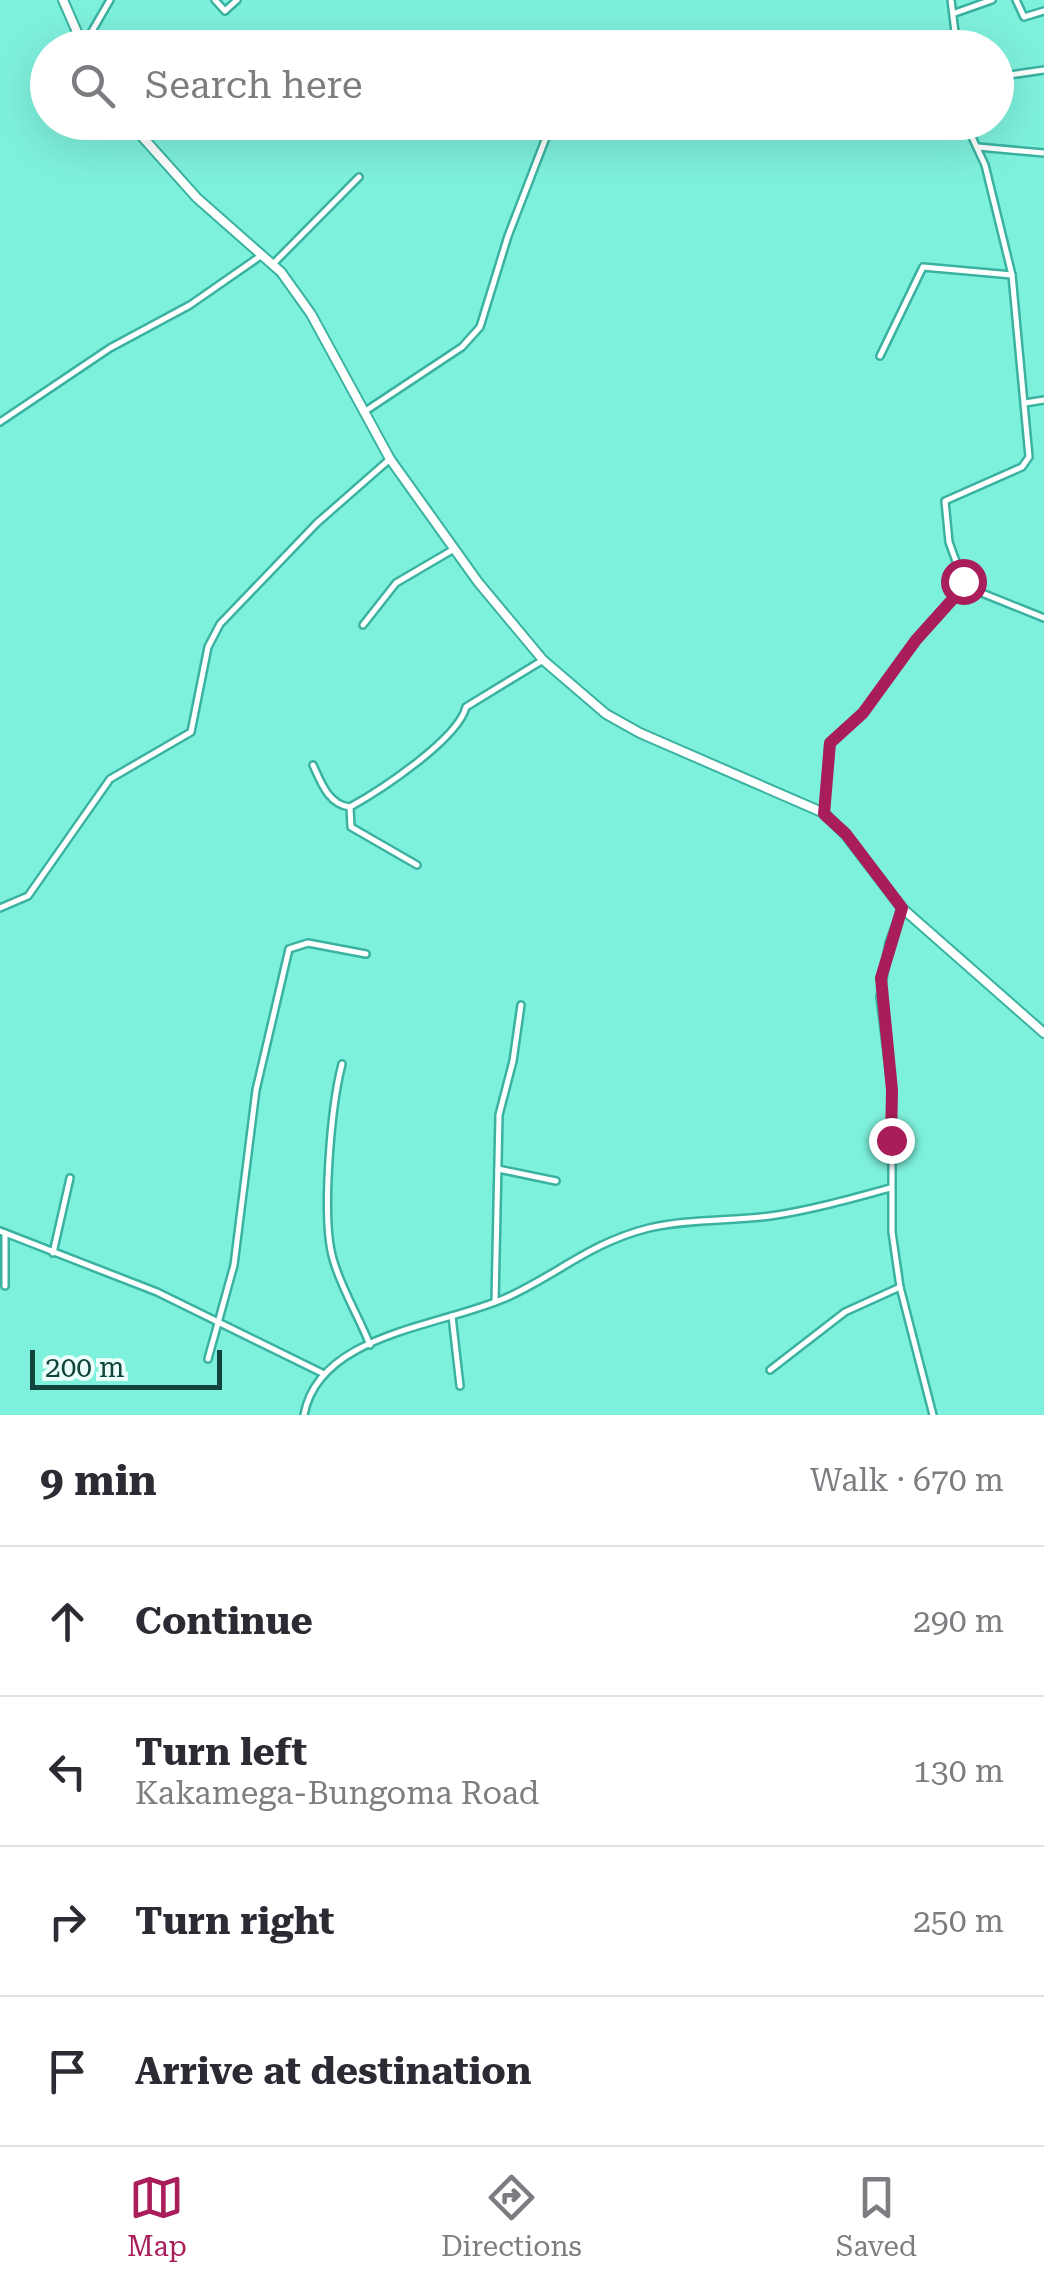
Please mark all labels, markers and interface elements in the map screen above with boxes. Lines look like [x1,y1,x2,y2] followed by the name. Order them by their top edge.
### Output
[30,30,1014,140] search box
[65,58,120,113] icon: search
[145,63,363,107] text: Search here
[941,559,987,605] route start
[869,1118,915,1164] route end
[30,1345,222,1390] scale bar
[45,1351,125,1384] text: 200 m
[40,1456,157,1505] text: 9 min
[810,1461,1004,1499] text: Walk · 670 m
[40,1594,95,1649] icon: ahead
[135,1599,313,1643] text: Continue
[913,1602,1004,1640] text: 290 m
[135,1730,307,1774] text: Turn left
[40,1744,95,1799] icon: left
[913,1752,1004,1790] text: 130 m
[135,1774,539,1812] text: Kakamega-Bungoma Road
[40,1894,95,1949] icon: right
[135,1899,334,1943] text: Turn right
[913,1902,1004,1940] text: 250 m
[40,2044,95,2099] icon: arrive
[135,2049,531,2093] text: Arrive at destination
[127,2170,187,2263] tab: Map
[441,2170,582,2263] tab: Directions
[836,2170,917,2263] tab: Saved

